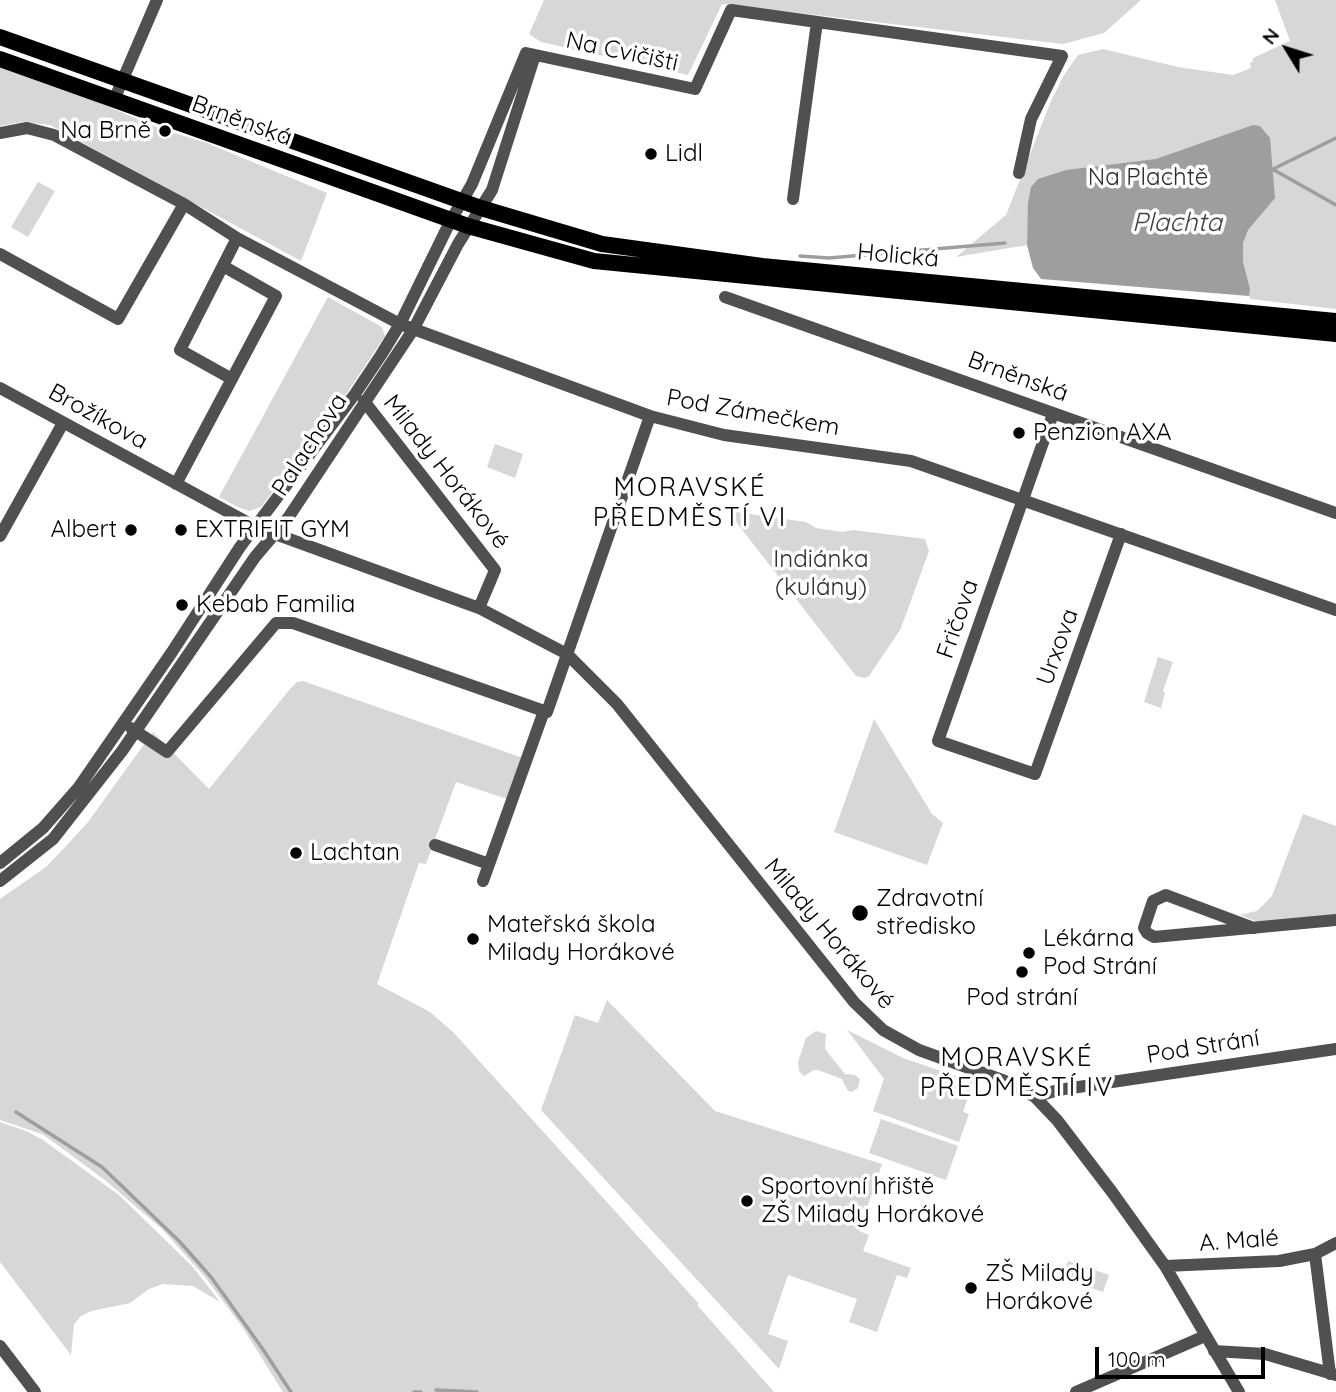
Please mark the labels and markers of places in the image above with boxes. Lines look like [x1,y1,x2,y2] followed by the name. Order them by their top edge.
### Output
[60,117,151,145] place label: Na Brně
[157,123,173,139] marker: Na Brně
[665,140,703,168] place label: Lidl
[643,146,659,162] marker: Lidl
[1033,419,1172,447] place label: Penzion AXA
[1011,425,1027,441] marker: Penzion AXA
[50,516,117,544] place label: Albert
[195,516,350,544] place label: EXTRIFIT GYM
[123,522,139,538] marker: Albert
[173,522,189,538] marker: EXTRIFIT GYM
[196,591,355,619] place label: Kebab Familia
[174,597,190,613] marker: Kebab Familia
[310,839,400,867] place label: Lachtan
[288,845,304,861] marker: Lachtan
[876,885,983,941] place label: Zdravotní středisko
[850,903,870,923] marker: Zdravotní středisko
[487,911,675,967] place label: Mateřská škola Milady Horákové
[1043,925,1157,981] place label: Lékárna Pod Strání
[465,931,481,947] marker: Mateřská škola Milady Horákové
[1021,945,1037,961] marker: Lékárna Pod Strání
[1014,964,1030,980] marker: Pod strání
[966,984,1078,1012] place label: Pod strání
[761,1173,984,1229] place label: Sportovní hřiště ZŠ Milady Horákové
[739,1193,755,1209] marker: Sportovní hřiště ZŠ Milady Horákové
[985,1260,1094,1316] place label: ZŠ Milady Horákové
[963,1280,979,1296] marker: ZŠ Milady Horákové

